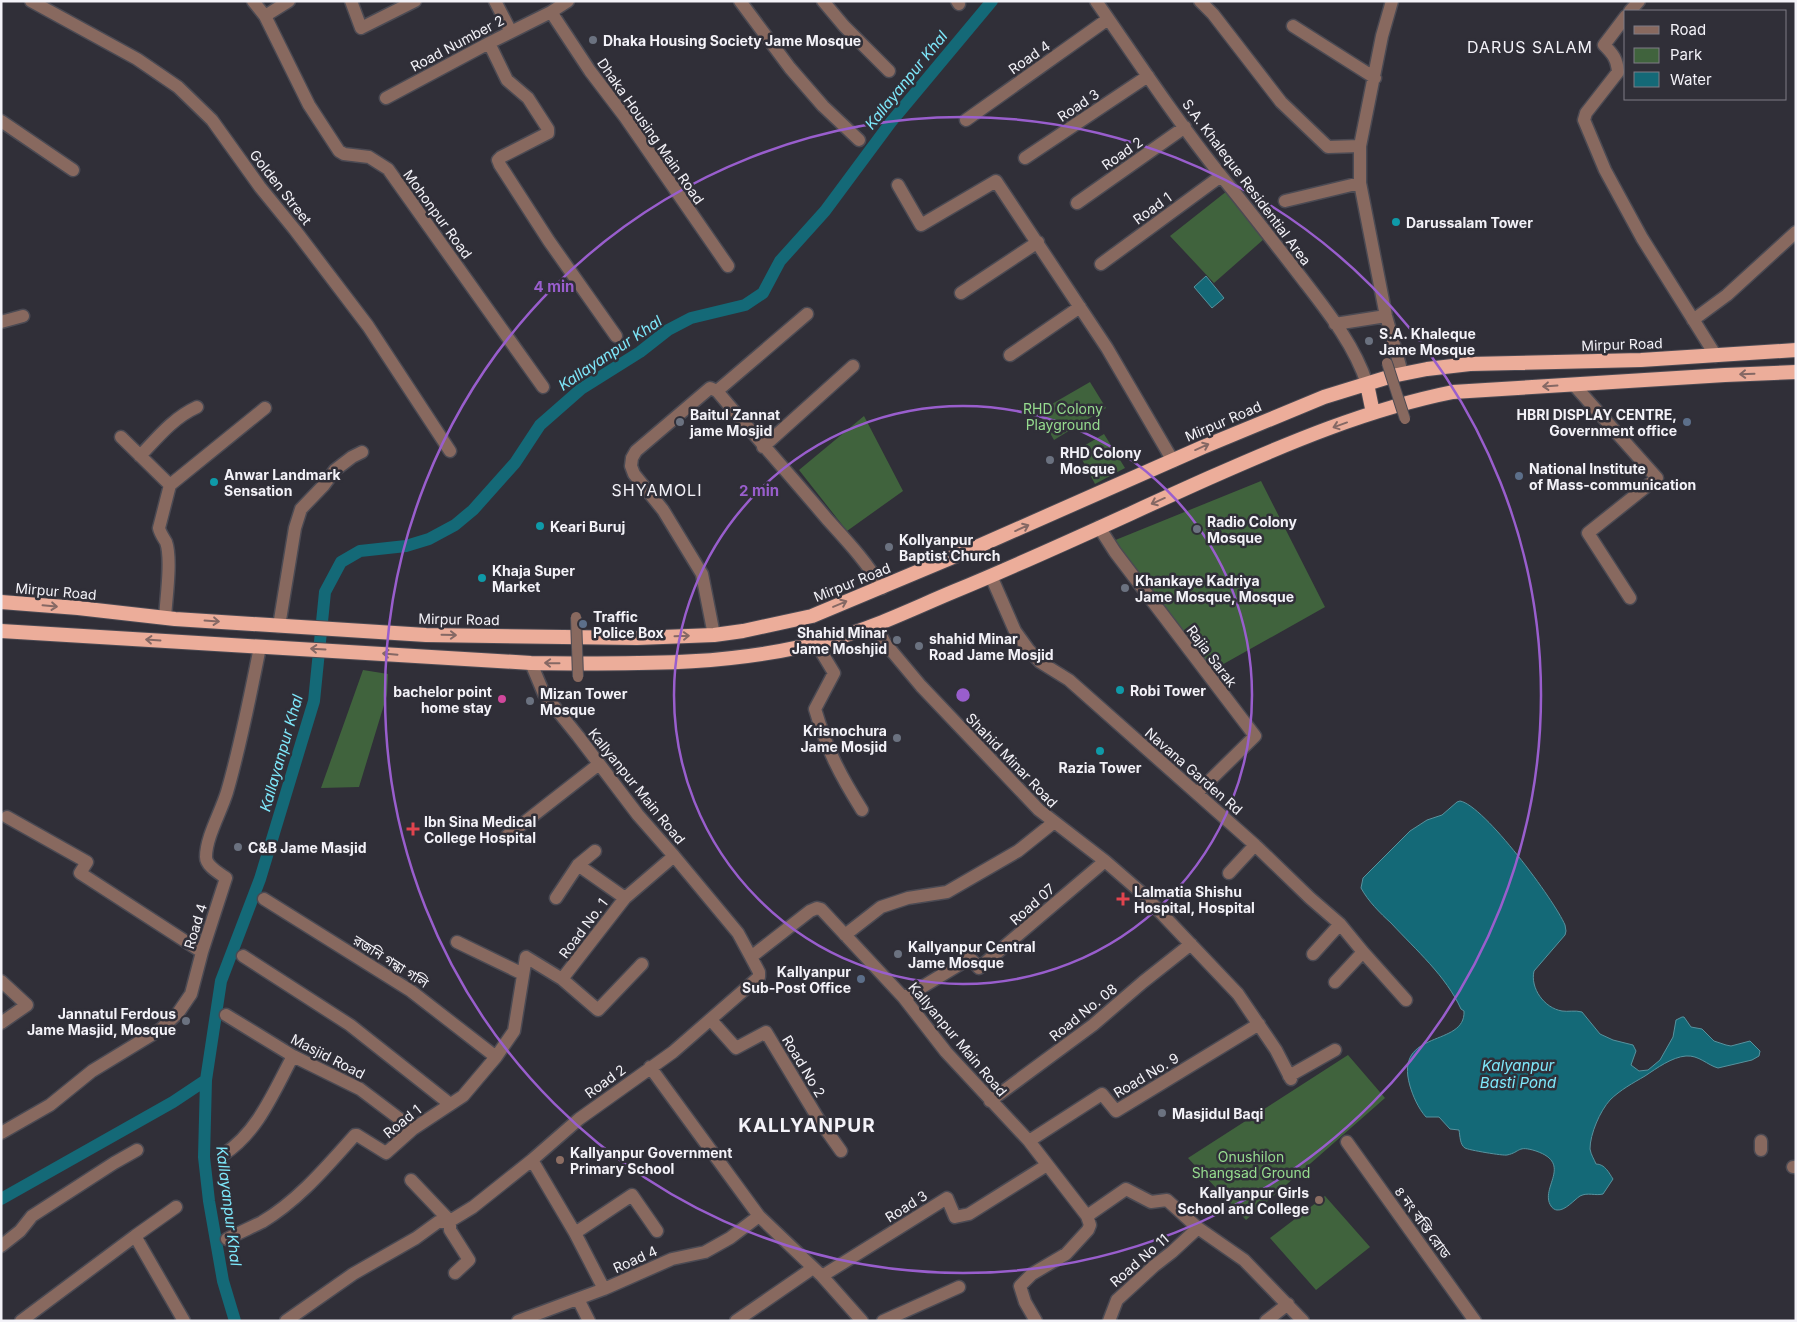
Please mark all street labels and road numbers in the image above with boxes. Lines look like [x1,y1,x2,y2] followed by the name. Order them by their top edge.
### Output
[407,11,507,75] street label: Road Number 2
[1005,37,1053,77] street label: Road 4
[594,55,708,207] street label: Dhaka Housing Main Road
[1054,85,1102,125] street label: Road 3
[1179,96,1315,268] street label: S.A. Khaleque Residential Area
[1098,133,1146,173] street label: Road 2
[246,146,316,228] street label: Golden Street
[400,166,476,262] street label: Mohonpur Road
[1129,188,1175,228] street label: Road 1
[1581,334,1663,354] street label: Mirpur Road
[1182,397,1264,445] street label: Mirpur Road
[811,559,893,605] street label: Mirpur Road
[15,579,97,603] street label: Mirpur Road
[418,610,500,628] street label: Mirpur Road
[1183,622,1241,691] street label: Rajia Sarak
[963,709,1061,811] street label: Shahid Minar Road
[1142,724,1246,818] street label: Navana Garden Rd
[585,725,689,847] street label: Kallyanpur Main Road
[1006,880,1058,928] street label: Road 07
[555,895,611,961] street label: Road No. 1
[180,901,210,951] street label: Road 4
[349,931,432,991] street label: রজনি গন্ধা গলি
[905,978,1011,1100] street label: Kallyanpur Main Road
[1046,980,1120,1044] street label: Road No. 08
[288,1030,368,1082] street label: Masjid Road
[779,1032,829,1100] street label: Road No 2
[1110,1049,1182,1101] street label: Road No. 9
[581,1061,629,1101] street label: Road 2
[380,1101,424,1141] street label: Road 1
[1391,1183,1455,1262] street label: ৪ নং বস্তি রোড
[882,1187,930,1225] street label: Road 3
[1106,1230,1172,1290] street label: Road No 11
[610,1242,660,1276] street label: Road 4

